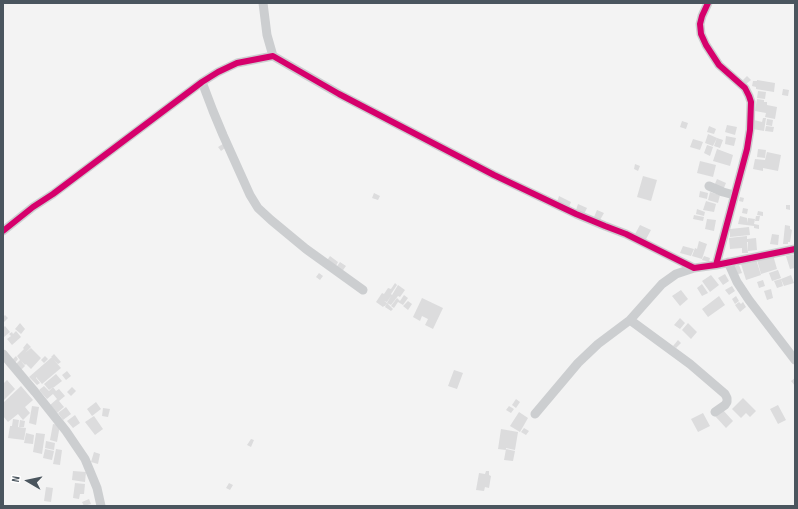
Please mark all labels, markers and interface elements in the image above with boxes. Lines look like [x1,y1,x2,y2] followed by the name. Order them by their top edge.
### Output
[8,461,48,501] north arrow
[9,475,23,483] text: N

